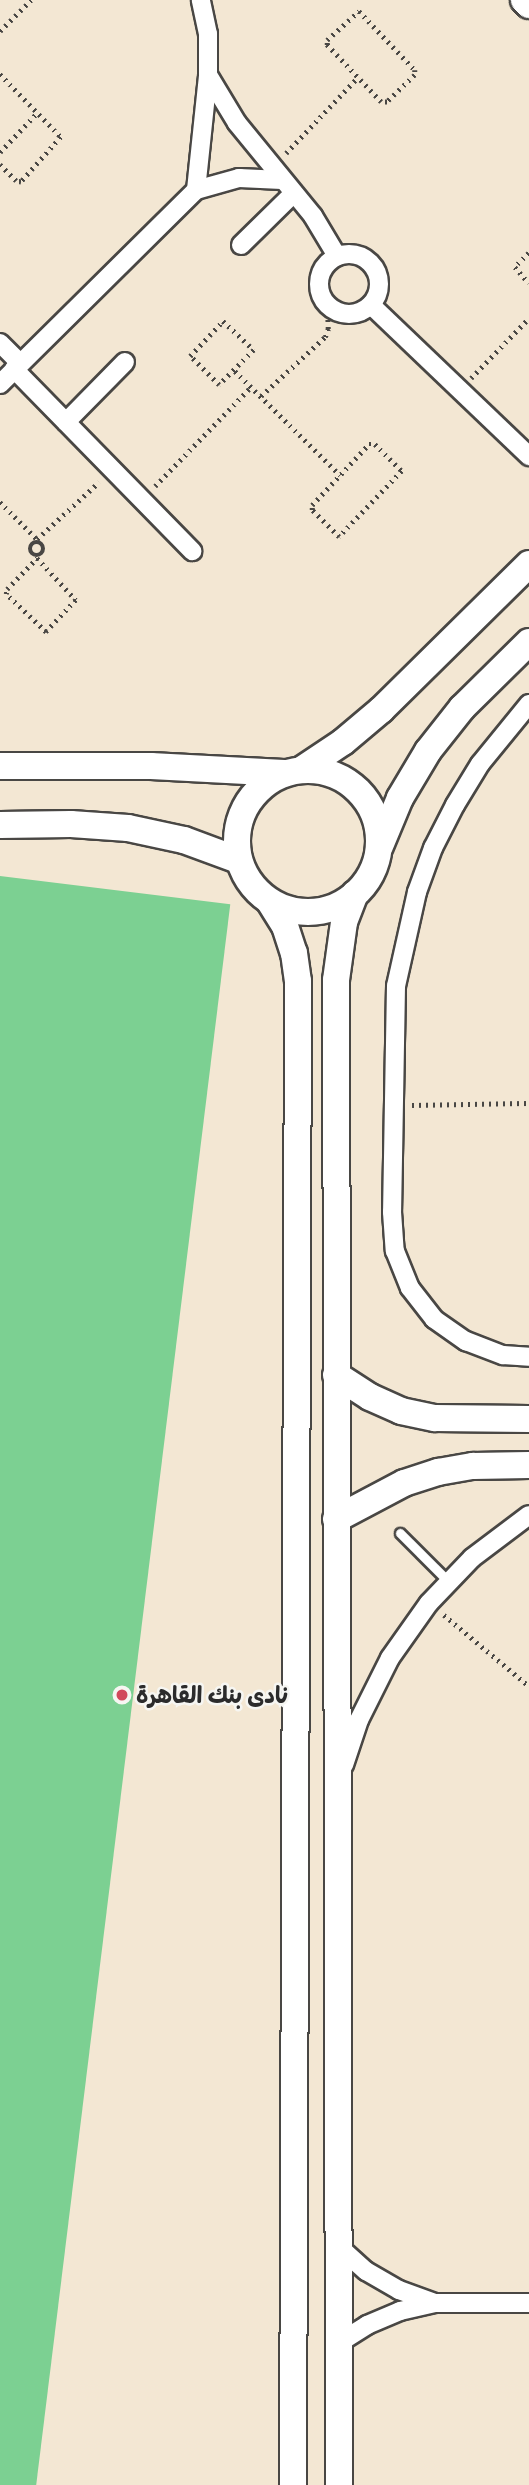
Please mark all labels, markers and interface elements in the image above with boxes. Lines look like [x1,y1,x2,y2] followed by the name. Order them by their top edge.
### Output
[136,1681,290,1709] place label: نادى بنك القاهرة
[114,1687,130,1703] marker: نادى بنك القاهرة

